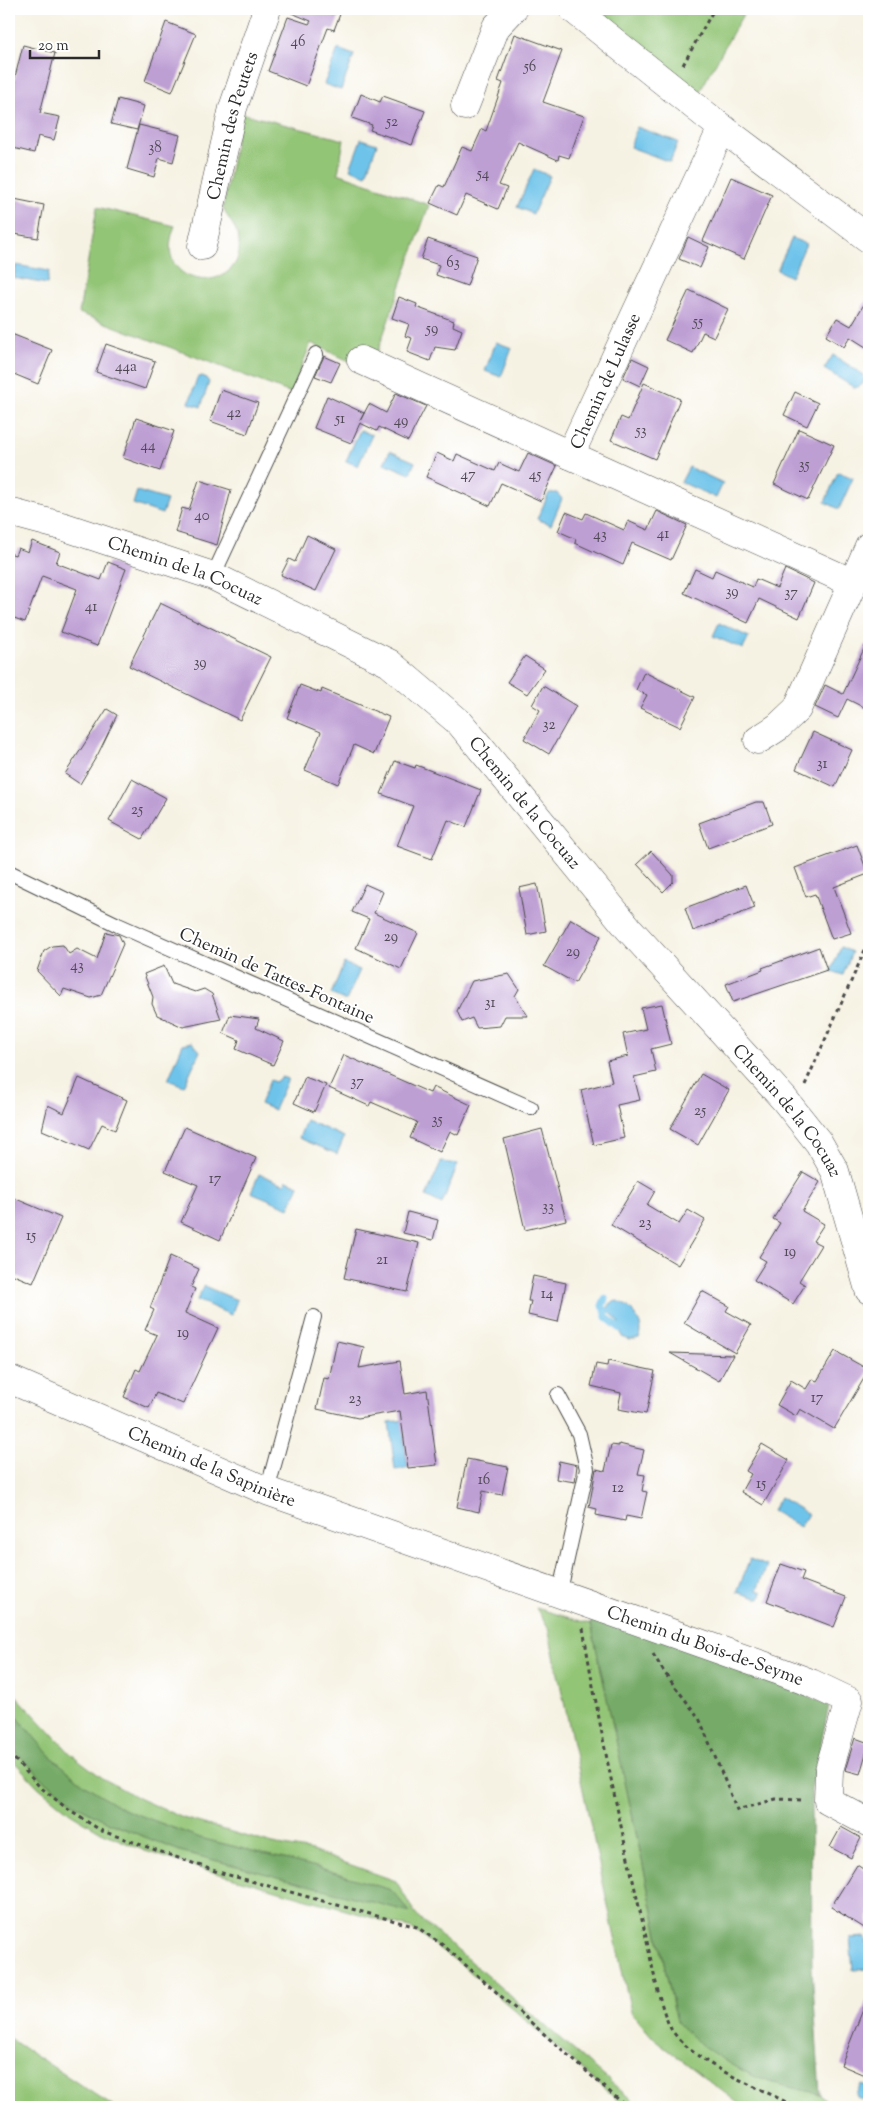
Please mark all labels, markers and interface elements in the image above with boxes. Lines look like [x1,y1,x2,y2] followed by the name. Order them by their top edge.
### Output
[30,28,99,60] scale bar
[291,32,305,53] house number: 46
[38,36,69,57] text: 20 m
[202,49,266,203] street label: Chemin des Peutets
[523,57,536,78] house number: 56
[385,112,398,133] house number: 52
[148,138,162,159] house number: 38
[476,164,490,185] house number: 54
[446,253,460,274] house number: 63
[565,309,649,454] street label: Chemin de Lulasse
[692,312,703,333] house number: 55
[425,319,438,340] house number: 59
[115,357,137,378] house number: 44a
[227,403,241,424] house number: 42
[334,409,345,430] house number: 51
[394,411,408,432] house number: 49
[634,421,647,442] house number: 53
[140,436,156,457] house number: 44
[798,455,810,476] house number: 35
[460,465,476,486] house number: 47
[529,465,541,486] house number: 45
[194,506,210,527] house number: 40
[657,524,669,545] house number: 41
[593,525,607,546] house number: 43
[104,531,267,614] street label: Chemin de la Cocuaz
[725,582,739,603] house number: 39
[784,583,798,604] house number: 37
[85,597,97,618] house number: 41
[193,653,207,674] house number: 39
[542,715,556,736] house number: 32
[461,732,586,876] street label: Chemin de la Cocuaz
[816,754,828,775] house number: 31
[131,800,143,821] house number: 25
[174,922,378,1032] street label: Chemin de Tattes-Fontaine
[384,927,398,948] house number: 29
[566,942,580,963] house number: 29
[70,956,84,977] house number: 43
[484,993,496,1014] house number: 31
[725,1039,847,1180] street label: Chemin de la Cocuaz
[350,1072,364,1093] house number: 37
[694,1101,706,1122] house number: 25
[431,1110,443,1131] house number: 35
[209,1169,222,1190] house number: 17
[542,1197,554,1218] house number: 33
[638,1213,652,1234] house number: 23
[26,1226,36,1247] house number: 15
[784,1242,796,1263] house number: 19
[376,1250,388,1271] house number: 21
[541,1284,554,1305] house number: 14
[177,1323,189,1344] house number: 19
[811,1388,824,1409] house number: 17
[348,1389,362,1410] house number: 23
[123,1421,299,1515] street label: Chemin de la Sapinière
[478,1470,490,1491] house number: 16
[756,1474,766,1495] house number: 15
[612,1478,624,1499] house number: 12
[603,1600,807,1694] street label: Chemin du Bois-de-Seyme

